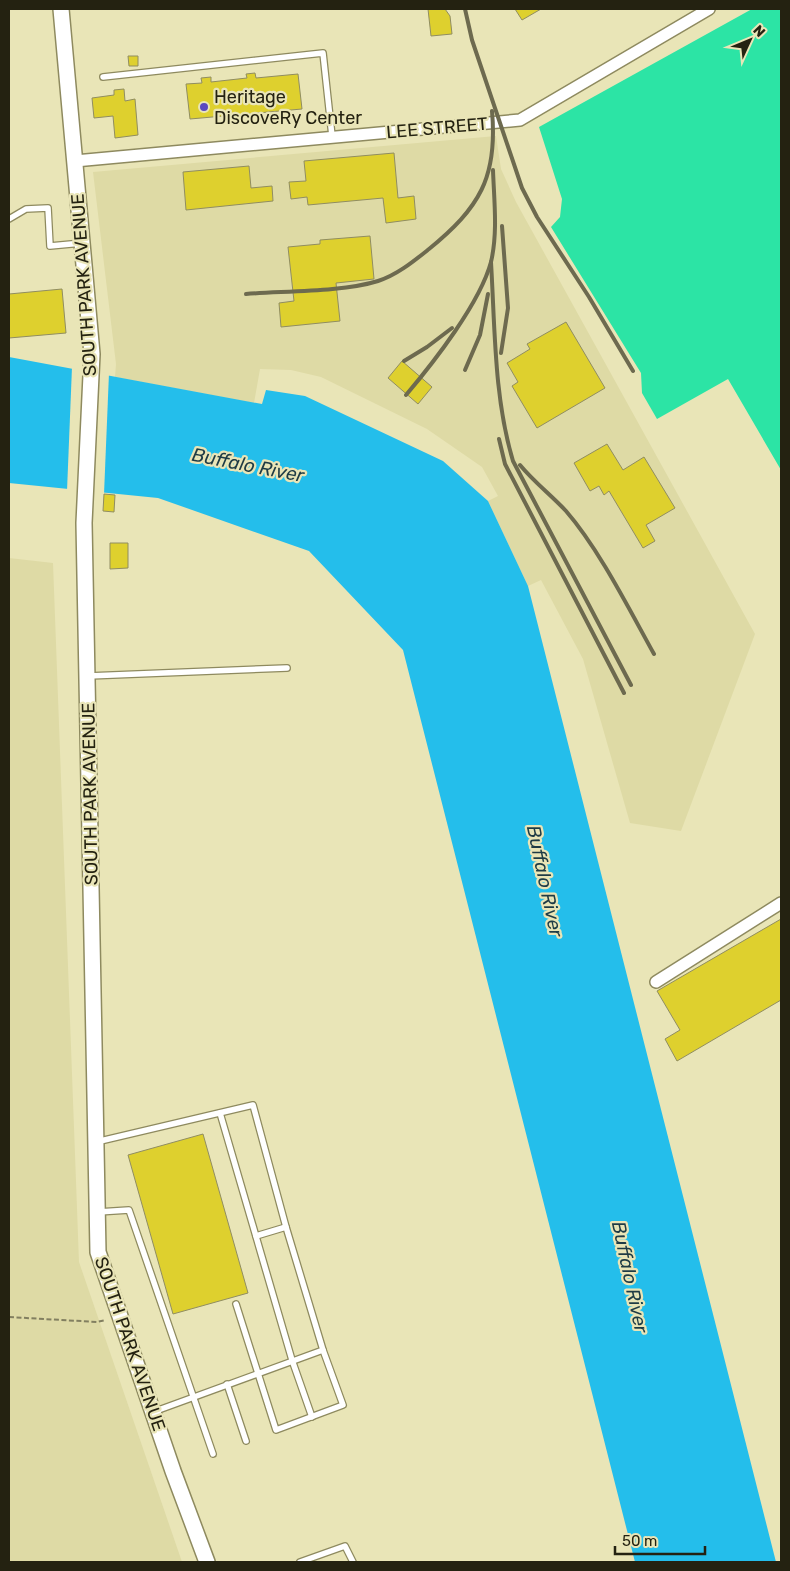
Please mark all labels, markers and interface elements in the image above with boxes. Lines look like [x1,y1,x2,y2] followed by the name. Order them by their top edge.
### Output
[725,15,775,65] north arrow
[749,22,769,41] text: N
[214,86,362,129] place label: Heritage DiscoveRy Center
[198,101,210,113] marker: Heritage DiscoveRy Center
[385,113,489,143] street label: LEE STREET
[67,193,101,377] street label: SOUTH PARK AVENUE
[190,443,307,487] water label: Buffalo River
[77,702,103,886] street label: SOUTH PARK AVENUE
[522,823,568,940] water label: Buffalo River
[607,1219,653,1336] water label: Buffalo River
[90,1254,170,1434] street label: SOUTH PARK AVENUE
[615,1524,705,1556] scale bar
[622,1532,657,1550] text: 50 m

